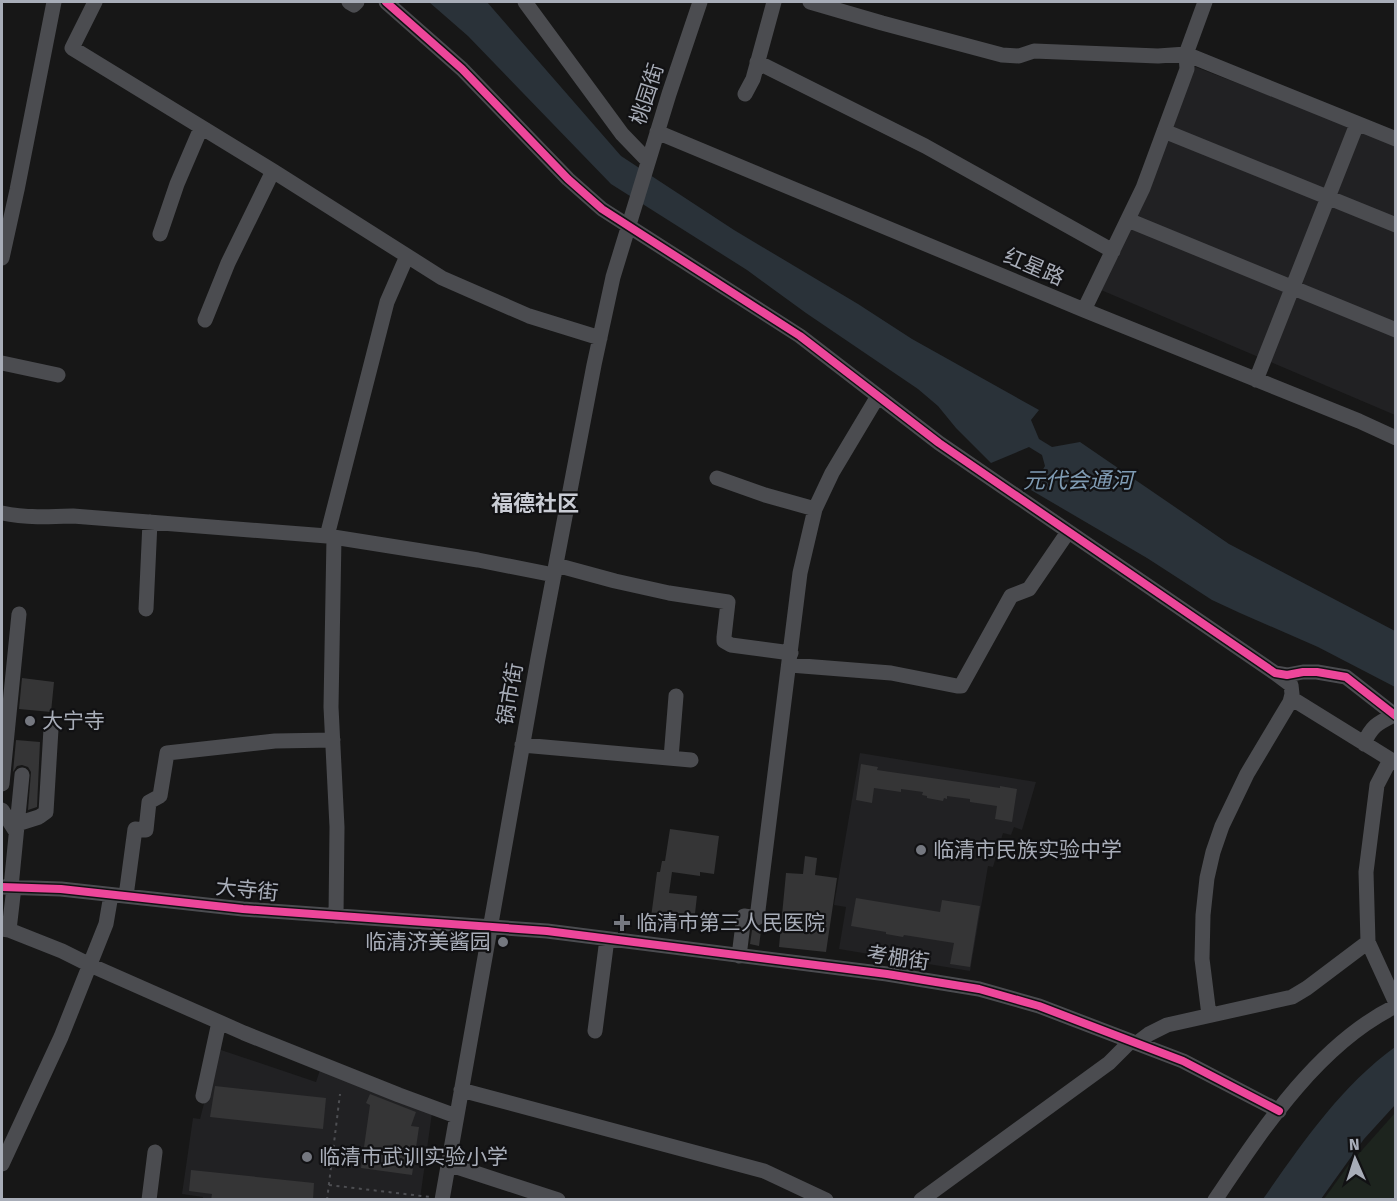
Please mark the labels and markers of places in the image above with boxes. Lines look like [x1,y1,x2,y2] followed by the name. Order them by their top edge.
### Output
[42,708,105,734] place label: 大宁寺
[23,714,37,728] marker: 大宁寺
[933,837,1122,863] place label: 临清市民族实验中学
[914,843,928,857] marker: 临清市民族实验中学
[636,910,825,936] place label: 临清市第三人民医院
[613,914,631,932] marker: 临清市第三人民医院
[365,929,491,955] place label: 临清济美酱园
[496,935,510,949] marker: 临清济美酱园
[319,1144,508,1170] place label: 临清市武训实验小学
[300,1150,314,1164] marker: 临清市武训实验小学

